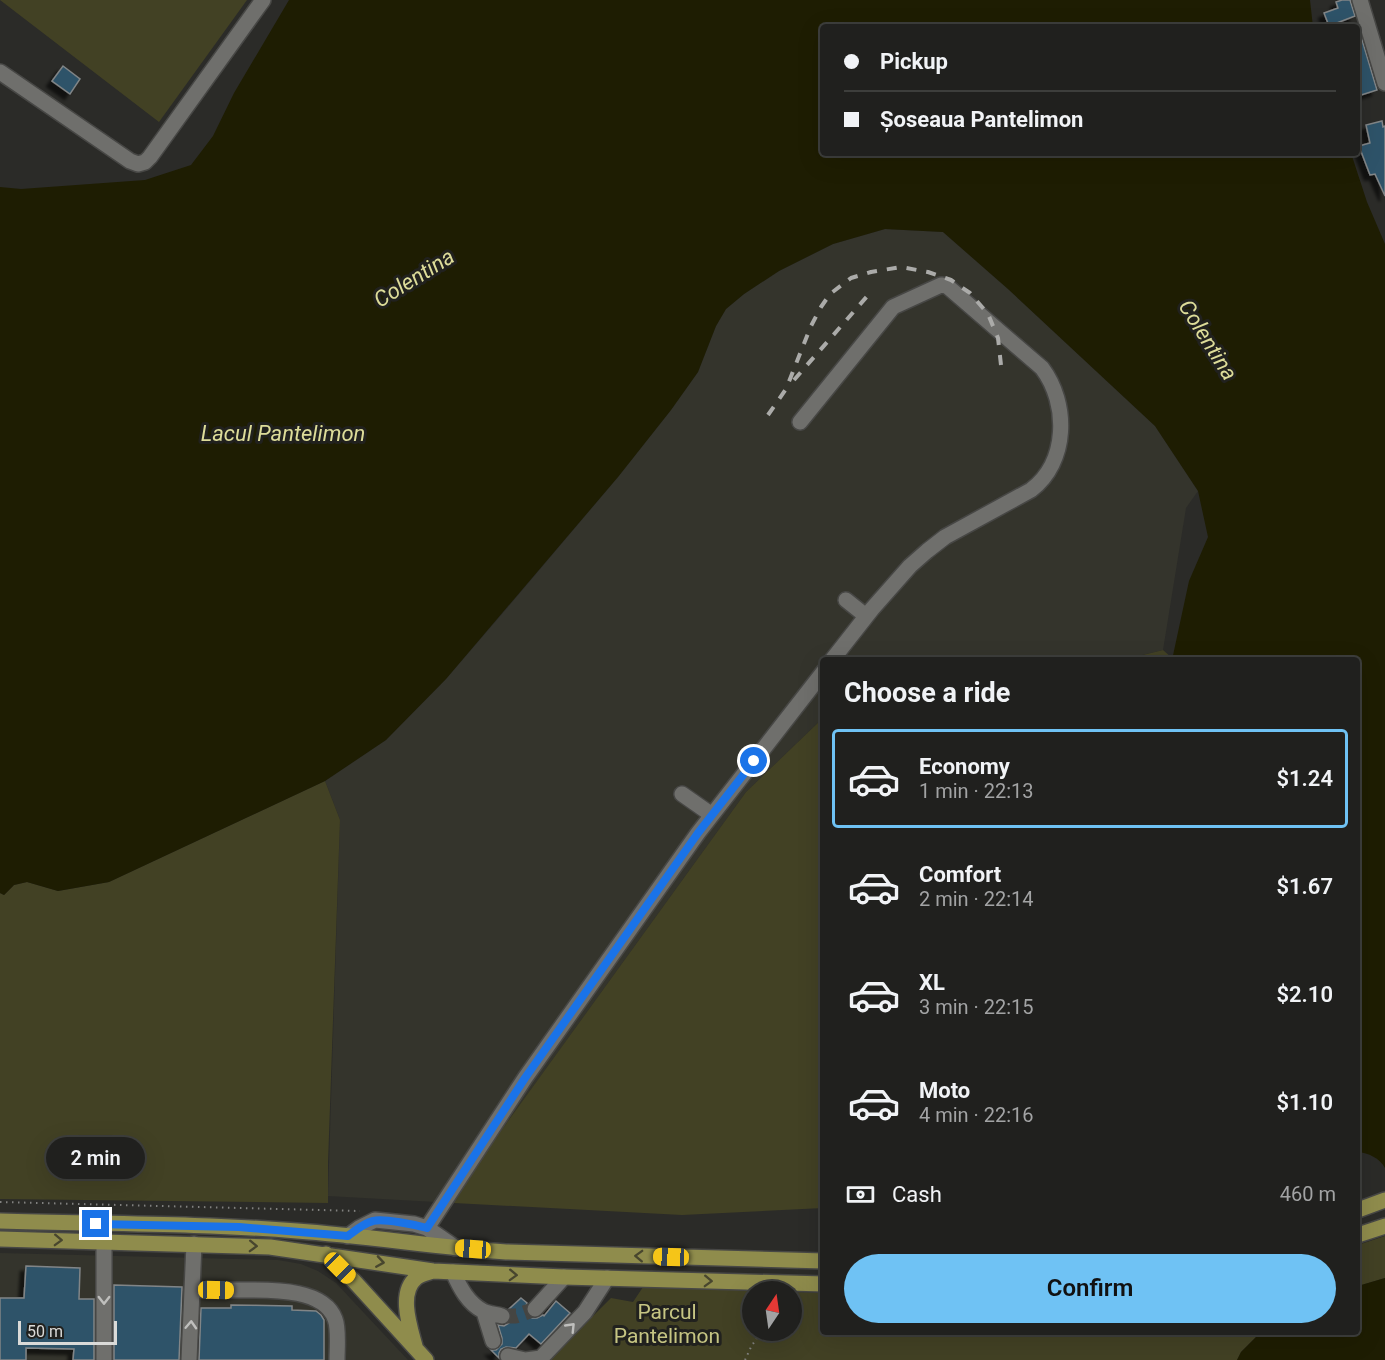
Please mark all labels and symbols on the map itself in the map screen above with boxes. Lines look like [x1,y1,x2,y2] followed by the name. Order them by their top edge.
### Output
[369,244,459,312] water label: Colentina
[1174,295,1242,385] water label: Colentina
[201,421,365,446] water label: Lacul Pantelimon
[740,747,767,774] route start
[46,1137,146,1179] callout: 2 min
[82,1210,109,1237] route end
[54,1234,63,1246] one-way arrow
[454,1239,492,1259] car
[249,1240,258,1252] one-way arrow
[653,1247,689,1267] car
[321,1249,359,1287] car
[635,1250,644,1262] one-way arrow
[375,1255,385,1268] one-way arrow
[508,1268,517,1281] one-way arrow
[703,1275,712,1287] one-way arrow
[198,1281,234,1299] car
[742,1281,802,1341] north arrow
[98,1295,110,1304] one-way arrow
[614,1300,720,1348] park label: Parcul Pantelimon
[18,1318,117,1346] scale bar
[184,1320,197,1329] one-way arrow
[564,1323,575,1334] one-way arrow

